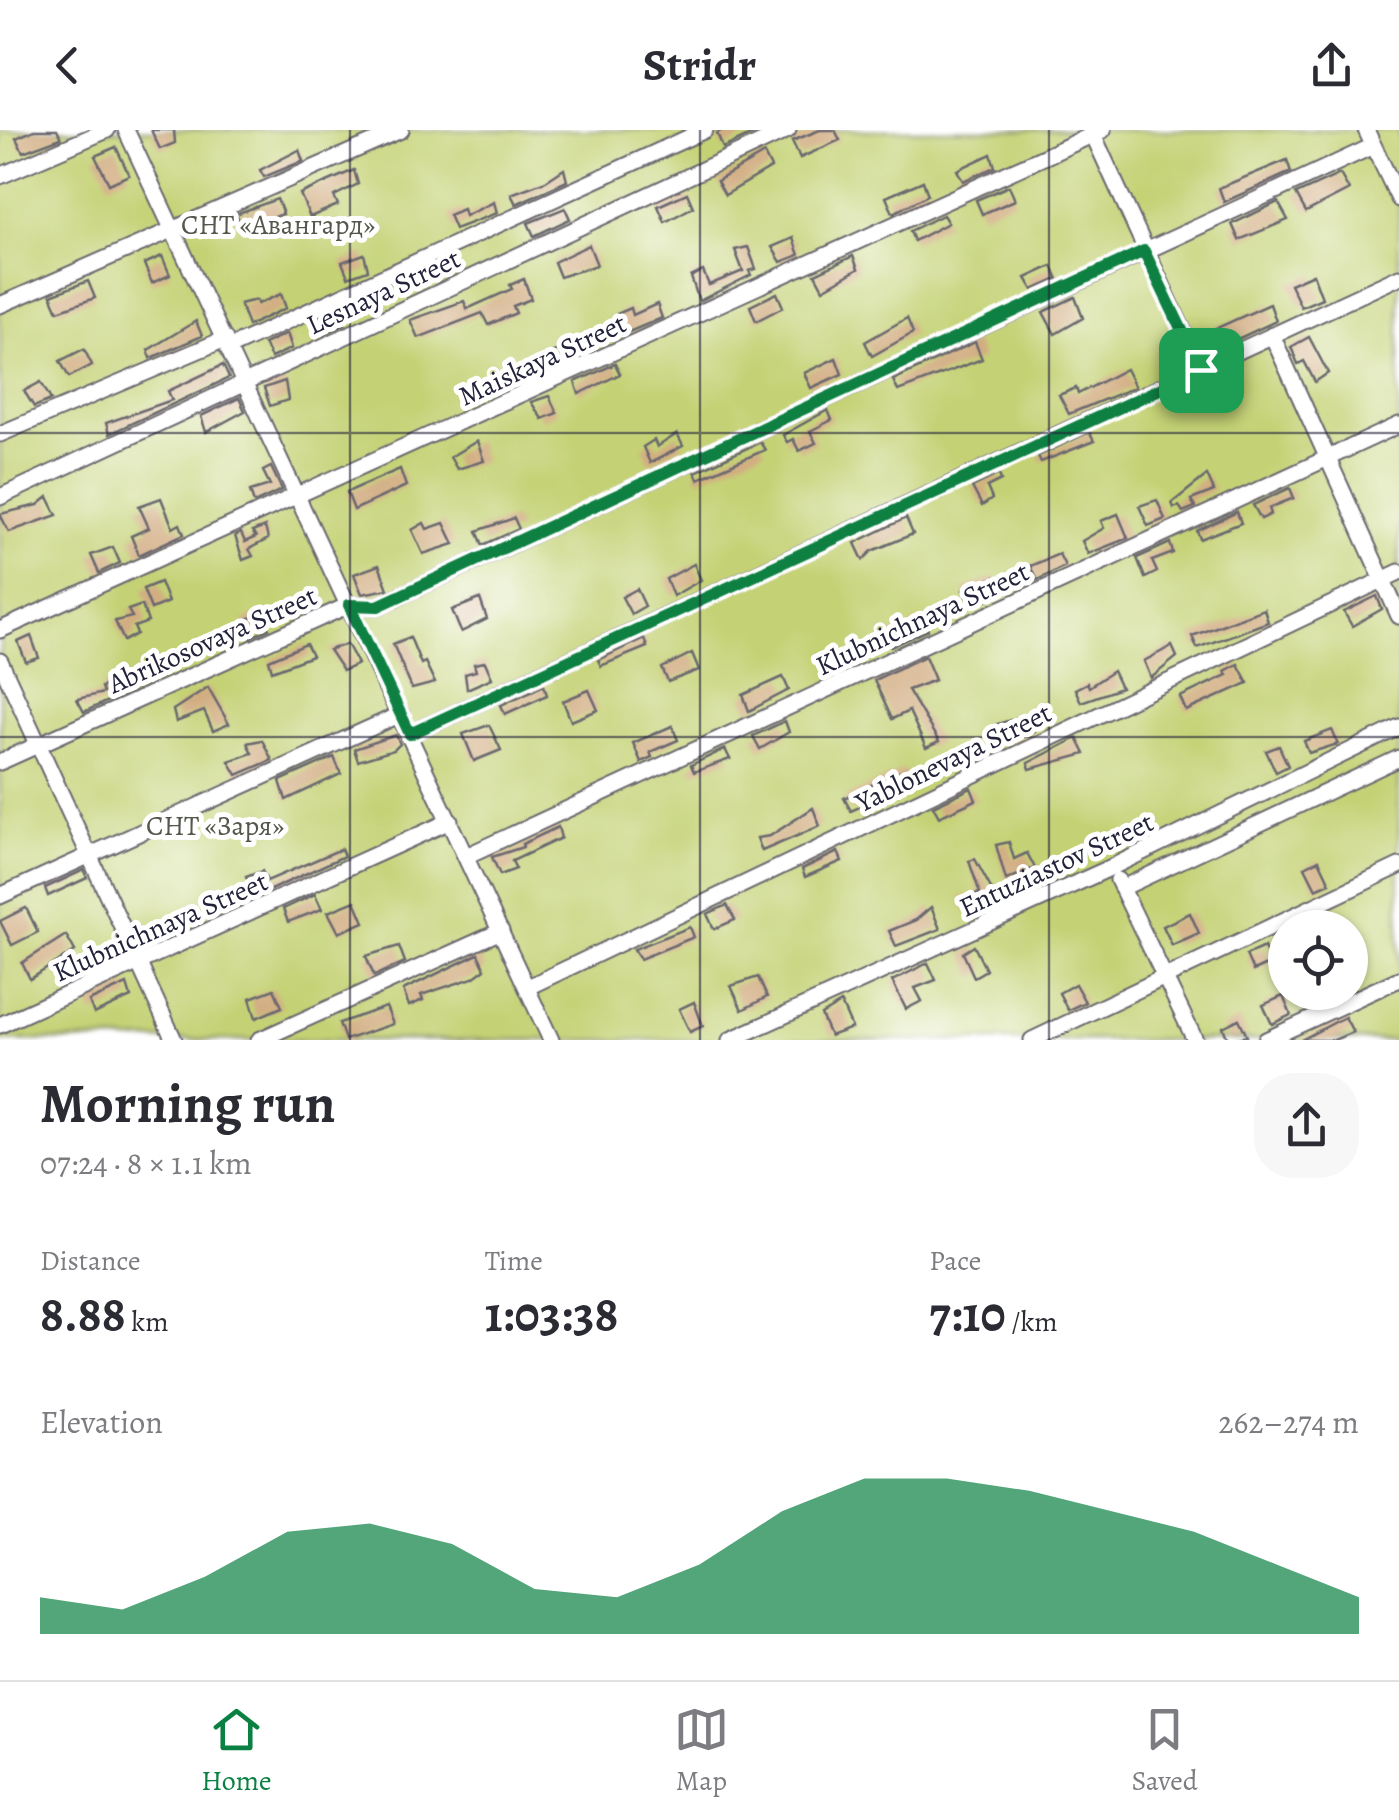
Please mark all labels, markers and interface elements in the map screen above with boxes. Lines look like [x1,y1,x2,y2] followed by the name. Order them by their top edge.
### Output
[643,34,756,96] text: Stridr
[40,38,95,93] icon: back
[1304,38,1359,93] icon: share
[181,206,375,244] park label: СНТ «Авангард»
[300,240,466,344] street label: Lesnaya Street
[452,304,632,415] street label: Maiskaya Street
[1159,328,1244,413] pin
[1174,343,1229,398] icon: arrive
[810,553,1035,685] street label: Klubnichnaya Street
[101,577,323,703] street label: Abrikosovaya Street
[848,694,1058,822] street label: Yablonevaya Street
[953,803,1160,927] street label: Entuziastov Street
[146,807,284,845] park label: СНТ «Заря»
[47,863,274,991] street label: Klubnichnaya Street
[1268,910,1368,1010] map controls
[1268,910,1368,1010] button: locate
[40,1066,335,1141] text: Morning run
[1254,1073,1359,1178] button: share
[40,1141,252,1185] text: 07:24 · 8 × 1.1 km
[40,1242,140,1280] text: Distance
[485,1242,543,1280] text: Time
[929,1242,981,1280] text: Pace
[40,1280,126,1348] text: 8.88
[485,1280,619,1348] text: 1:03:38
[929,1280,1006,1348] text: 7:10
[126,1303,169,1341] text: km
[1006,1303,1058,1341] text: /km
[40,1400,163,1444] text: Elevation
[1218,1400,1359,1444] text: 262–274 m
[201,1702,272,1800] tab: Home
[674,1702,729,1800] tab: Map
[1131,1702,1198,1800] tab: Saved

